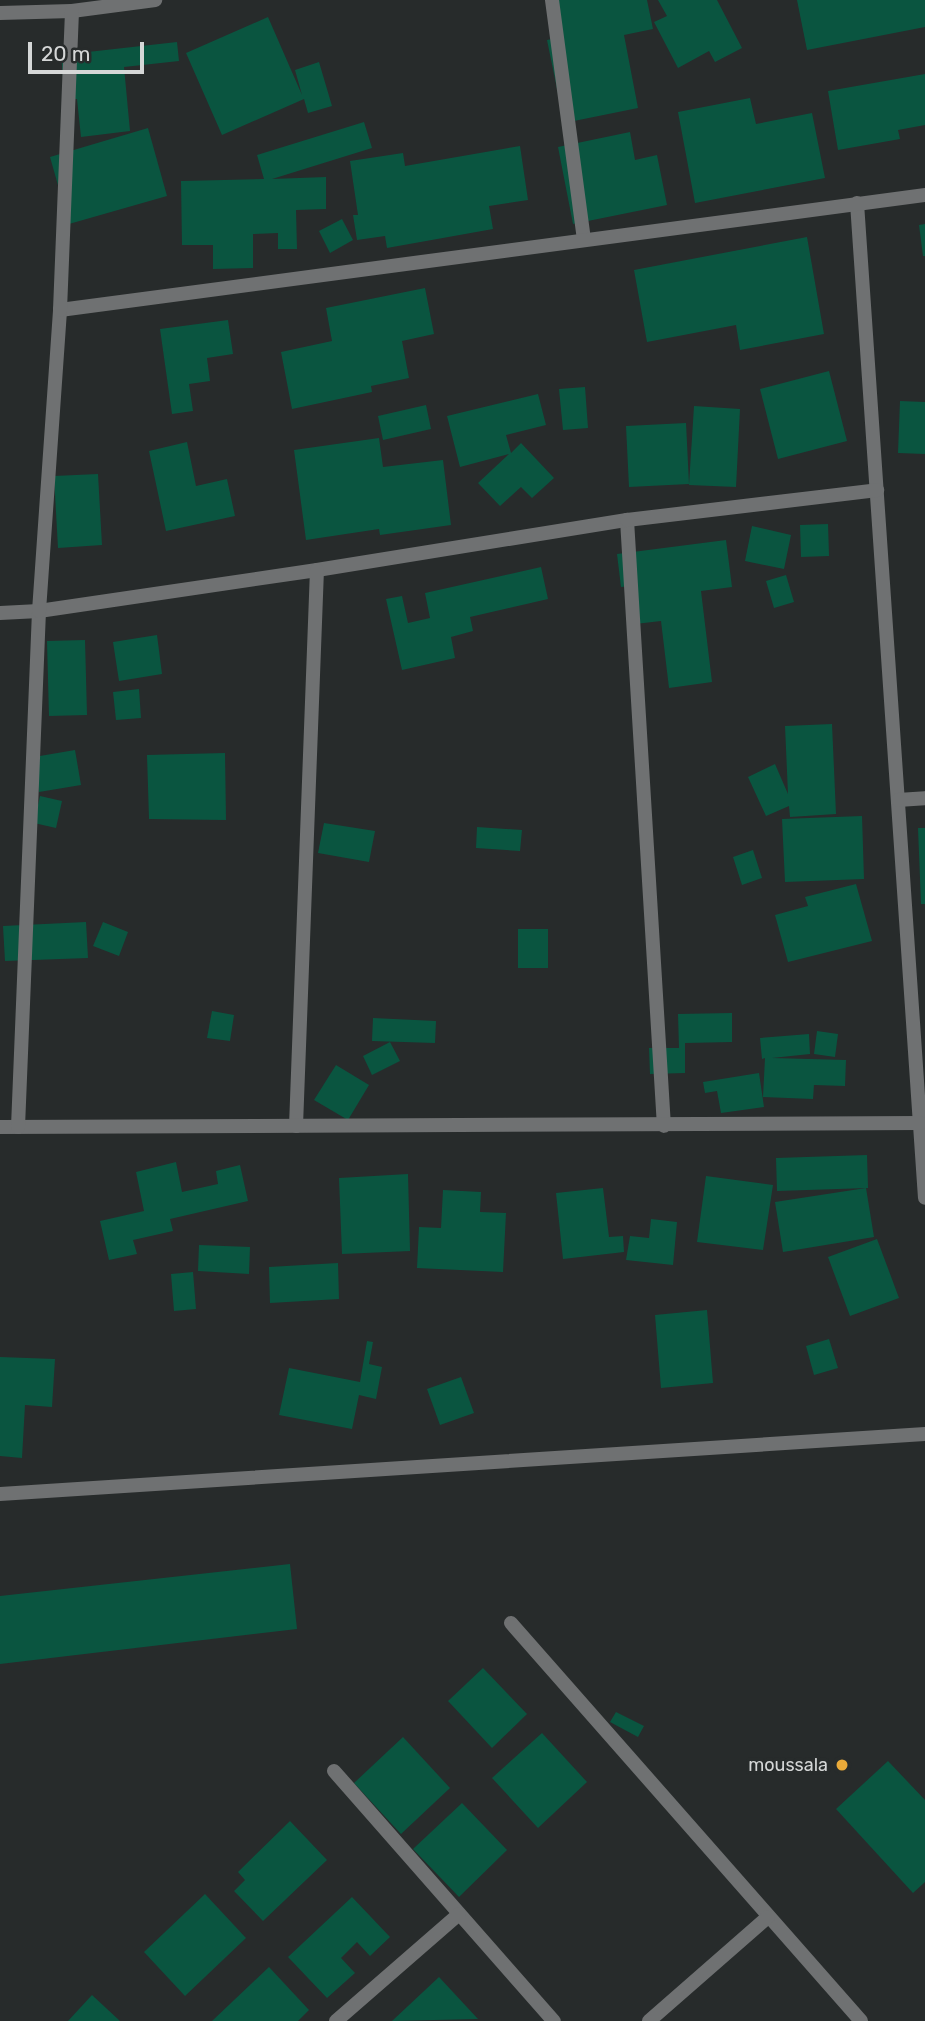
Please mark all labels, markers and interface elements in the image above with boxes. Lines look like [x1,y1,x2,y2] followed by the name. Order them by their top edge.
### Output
[32,28,147,72] scale bar
[41,41,90,66] text: 20 m
[748,1754,828,1776] place label: moussala
[834,1757,850,1773] marker: moussala

